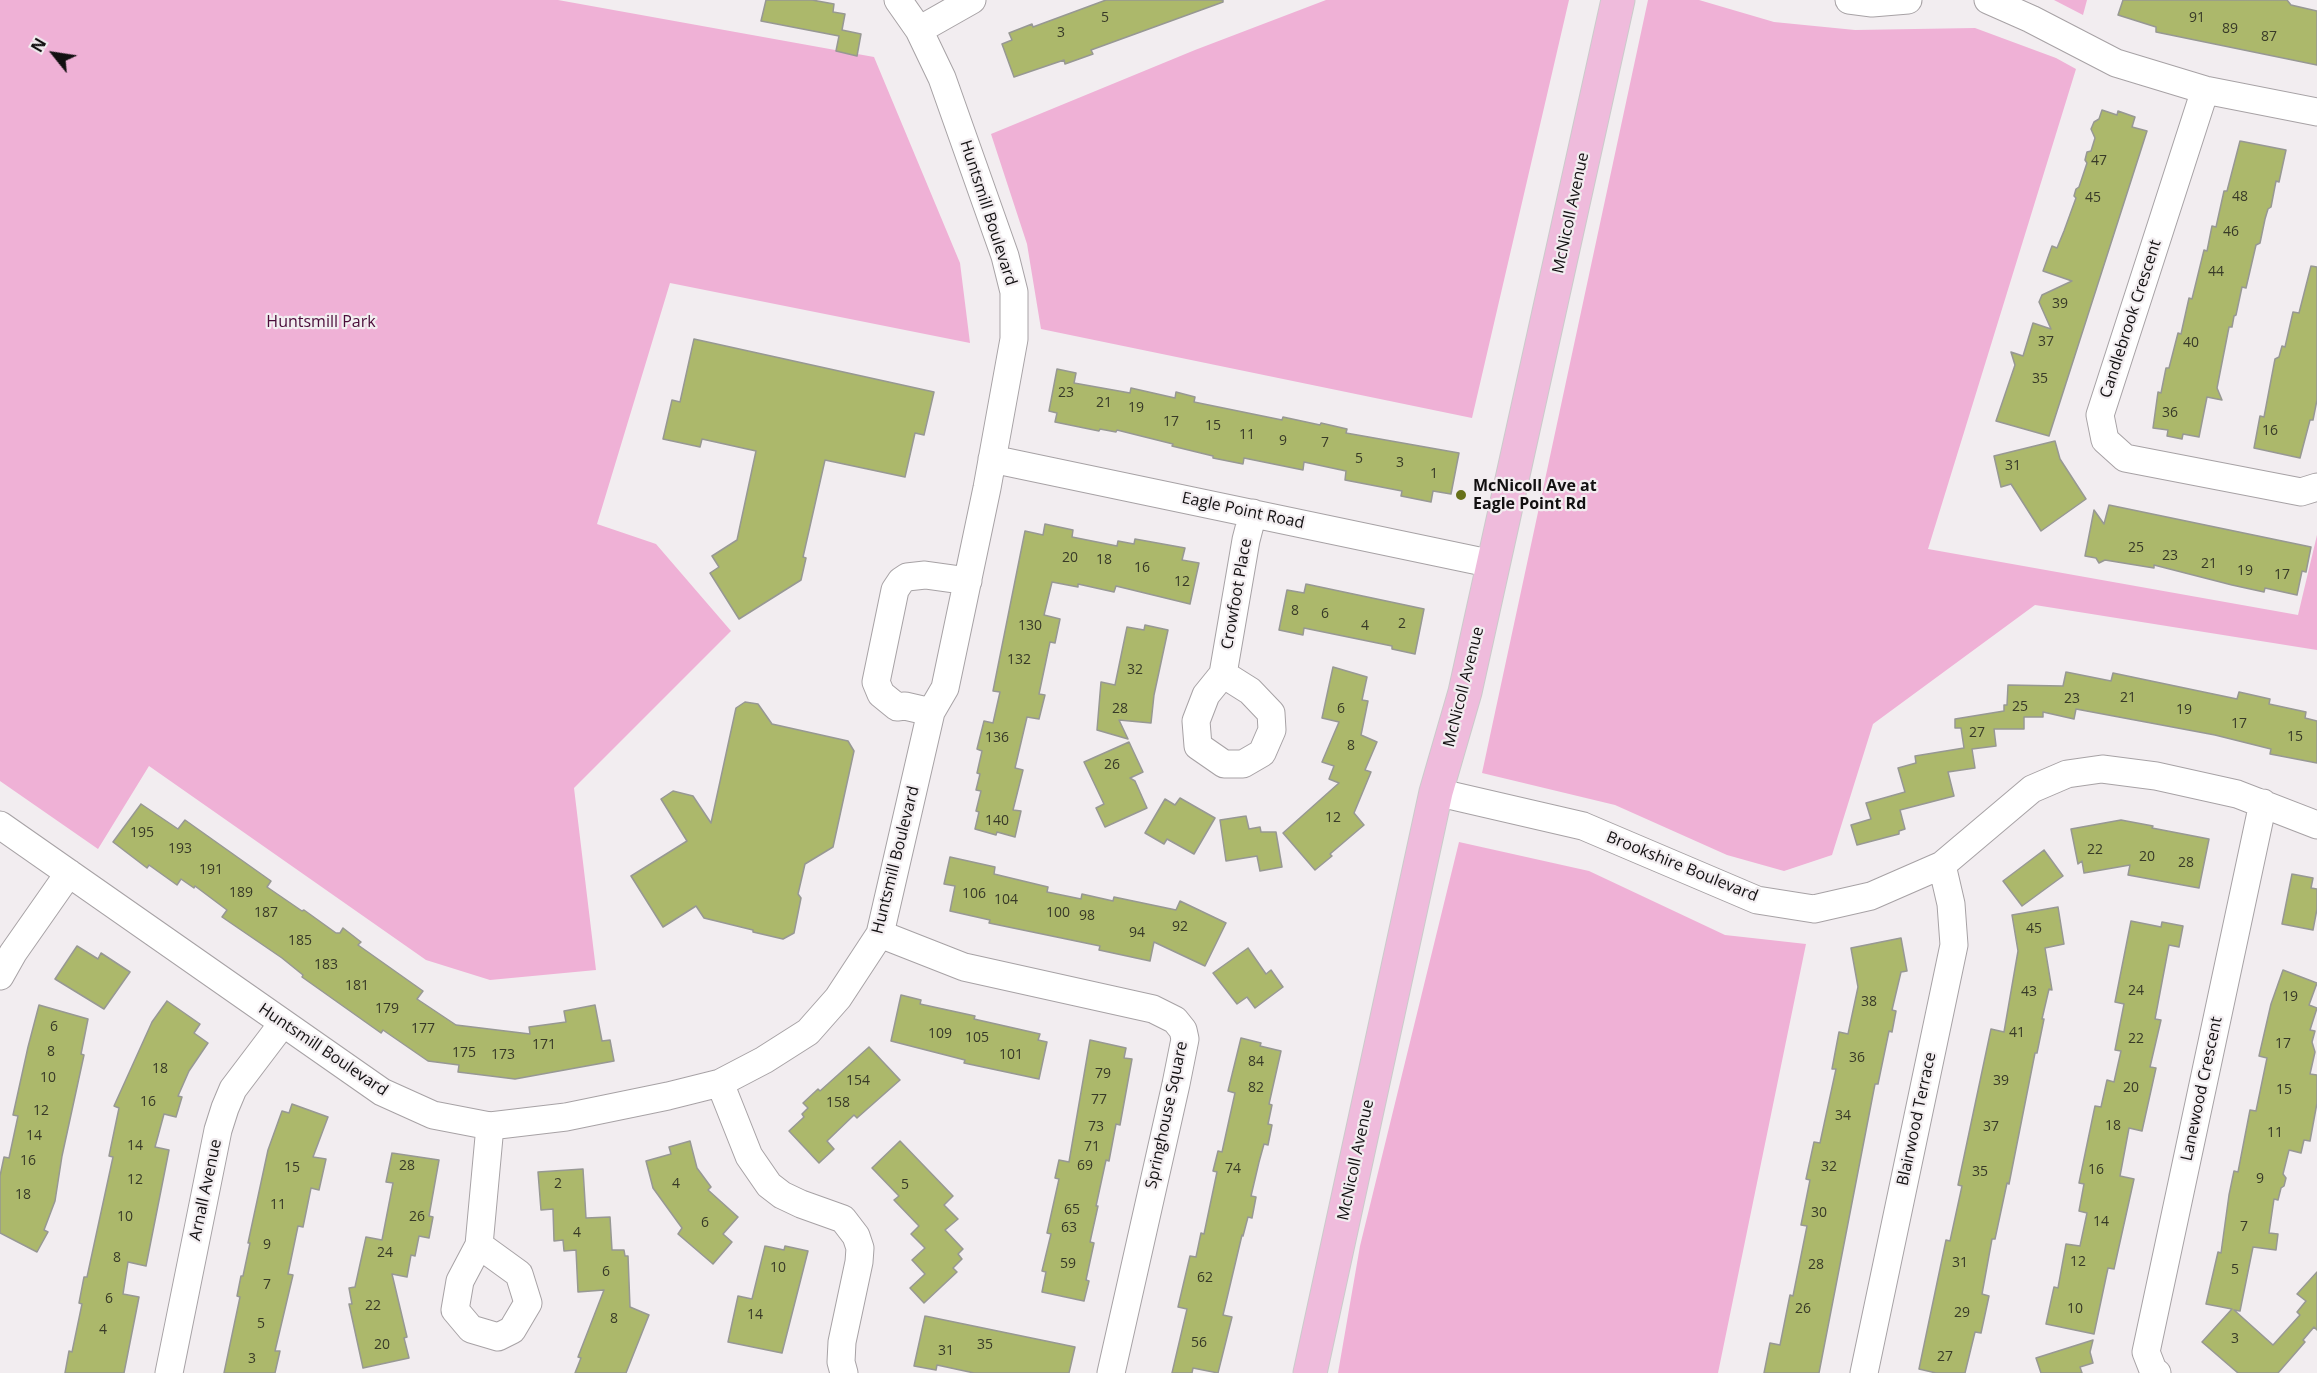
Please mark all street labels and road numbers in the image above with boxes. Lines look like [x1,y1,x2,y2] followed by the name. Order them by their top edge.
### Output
[955,138,1021,288] street label: Huntsmill Boulevard
[1549,151,1593,275] street label: McNicoll Avenue
[2096,238,2166,400] street label: Candlebrook Crescent
[1180,489,1306,533] street label: Eagle Point Road
[1218,537,1256,651] street label: Crowfoot Place
[1440,625,1488,749] street label: McNicoll Avenue
[868,784,924,936] street label: Huntsmill Boulevard
[1603,828,1761,906] street label: Brookshire Boulevard
[255,1000,391,1100] street label: Huntsmill Boulevard
[2177,1015,2227,1163] street label: Lanewood Crescent
[1142,1039,1192,1191] street label: Springhouse Square
[1893,1051,1941,1187] street label: Blairwood Terrace
[1334,1098,1378,1222] street label: McNicoll Avenue
[186,1137,226,1243] street label: Arnall Avenue

